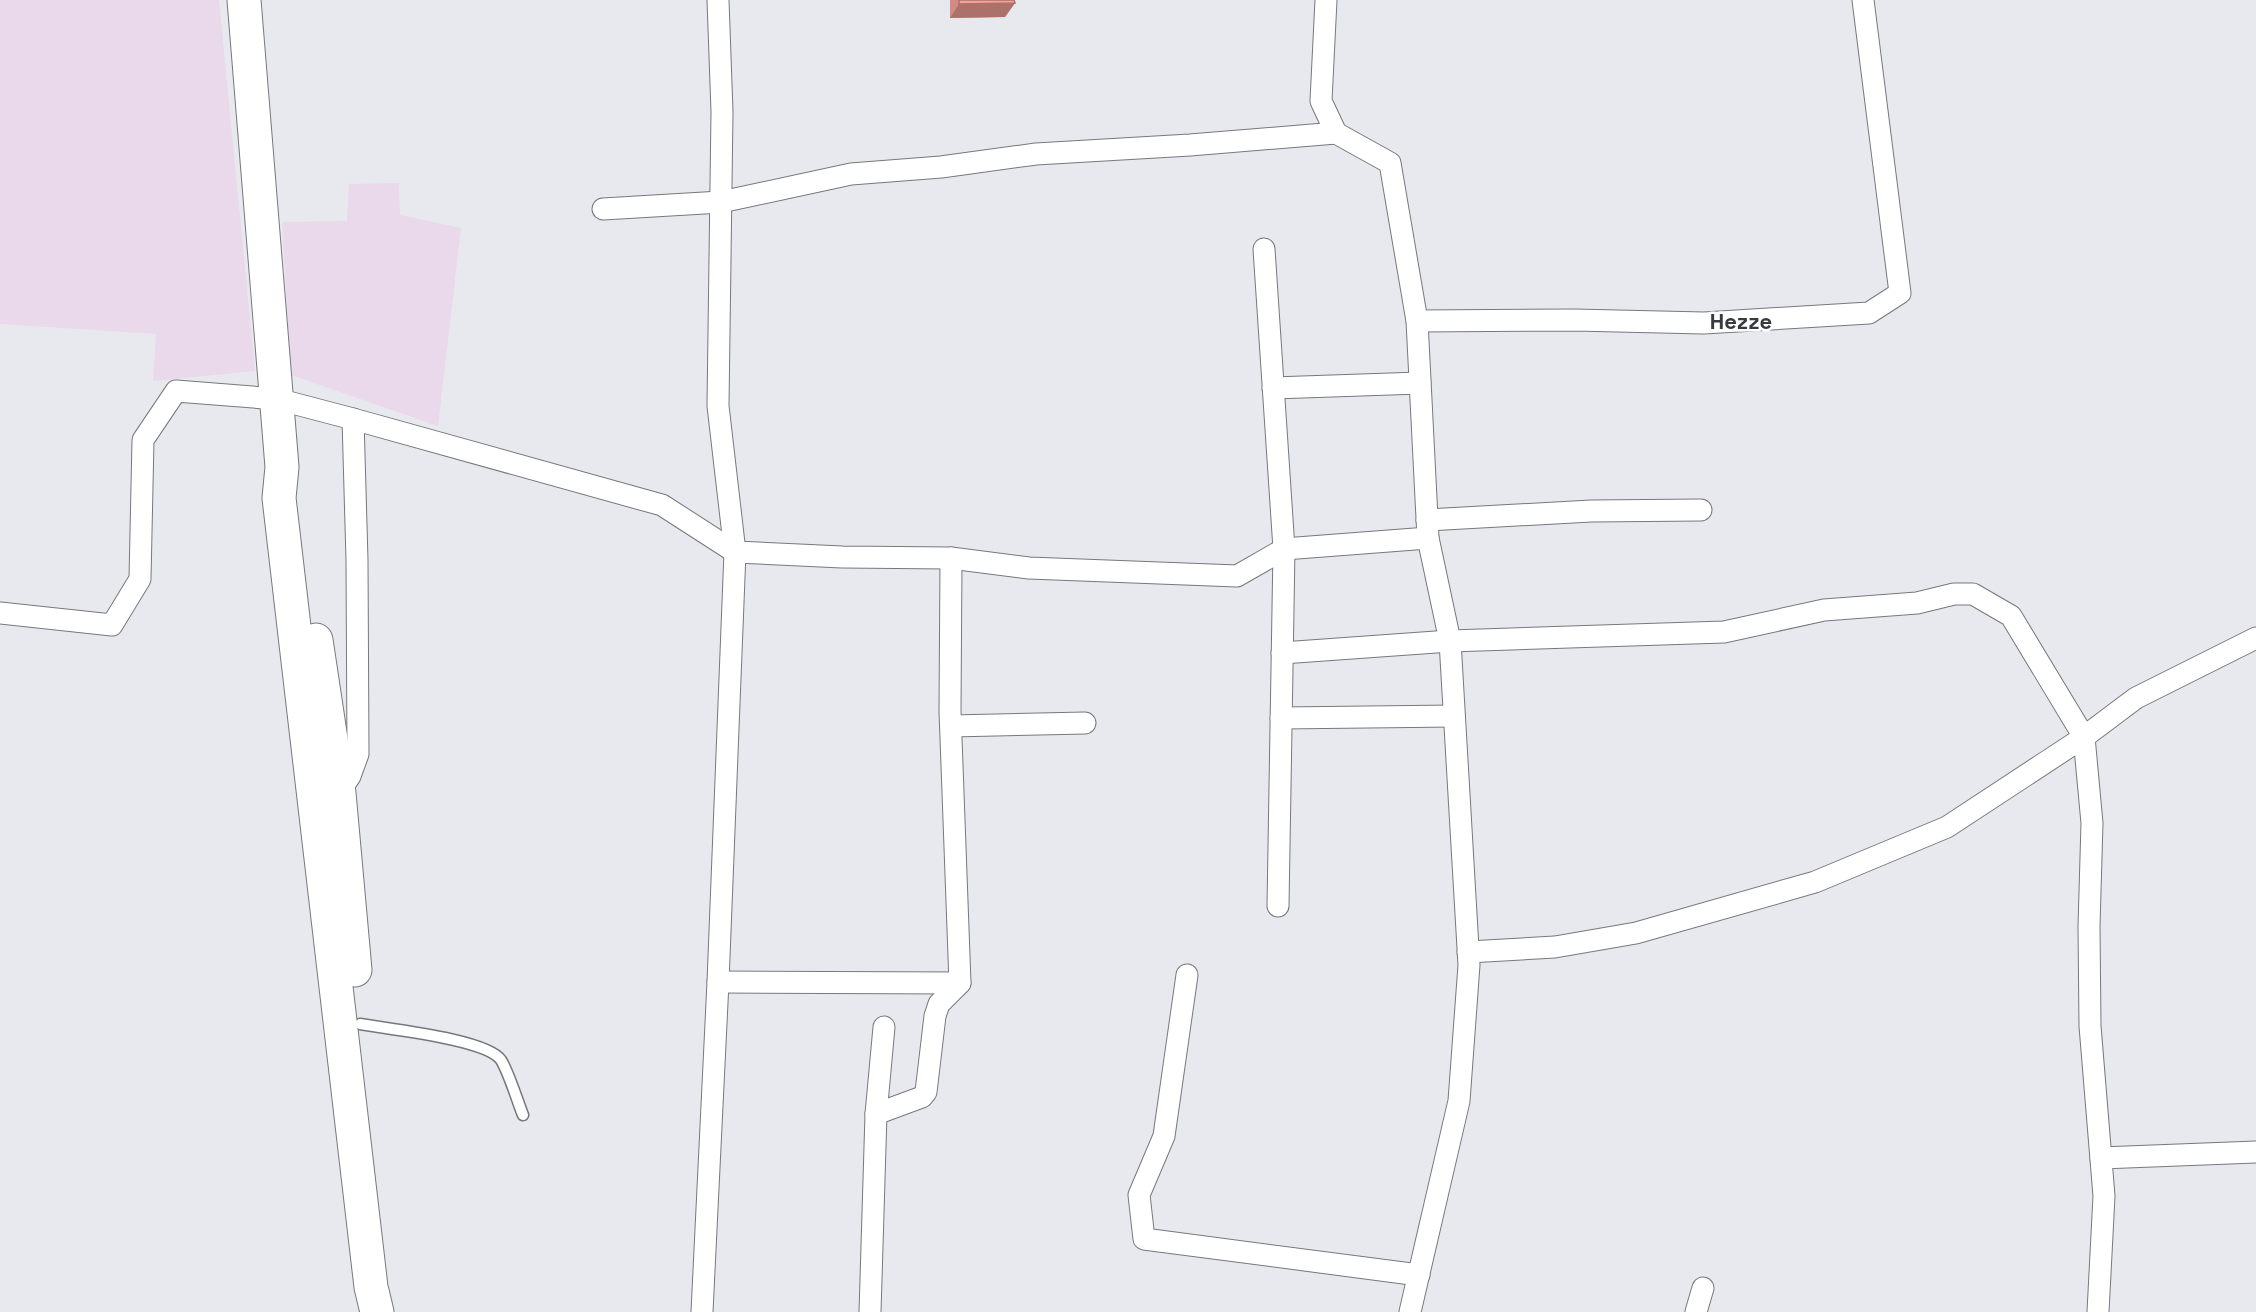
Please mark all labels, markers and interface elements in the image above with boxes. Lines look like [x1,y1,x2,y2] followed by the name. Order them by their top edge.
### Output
[1710,307,1772,335] district label: Hezze

